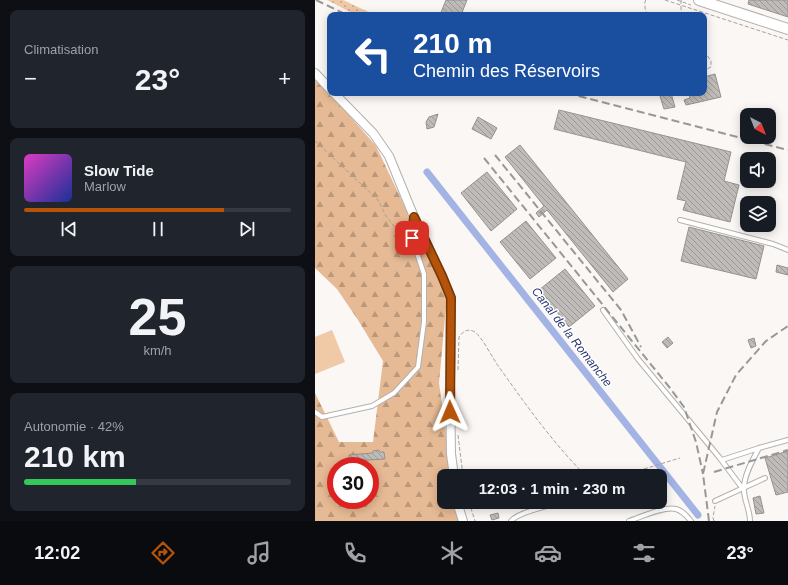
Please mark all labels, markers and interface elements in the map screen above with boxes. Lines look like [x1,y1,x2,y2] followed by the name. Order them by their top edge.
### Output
[347,28,399,80] icon: left
[413,28,492,59] text: 210 m
[24,42,98,57] text: Climatisation
[413,61,600,81] text: Chemin des Réservoirs
[135,63,180,96] text: 23°
[24,66,37,91] text: −
[278,66,291,91] text: +
[740,108,776,144] north arrow
[740,108,776,232] map controls
[740,152,776,188] button: sound
[84,162,154,179] text: Slow Tide
[84,179,126,194] text: Marlow
[740,196,776,232] button: layers
[58,218,80,240] icon: previous
[147,218,169,240] icon: pause
[236,218,258,240] icon: next
[395,221,429,255] pin
[401,227,423,249] icon: arrive
[529,285,615,390] water label: Canal de la Romanche
[129,288,186,346] text: 25
[143,343,172,358] text: km/h
[429,391,471,433] position arrow
[24,419,124,434] text: Autonomie · 42%
[24,440,126,473] text: 210 km
[327,457,379,509] speed limit sign: 30
[479,480,625,497] text: 12:03 · 1 min · 230 m
[149,539,177,567] icon: directions
[245,539,273,567] icon: music
[341,539,369,567] icon: phone
[438,539,466,567] icon: climate
[534,539,562,567] icon: car
[630,539,658,567] icon: filters
[34,543,80,563] text: 12:02
[727,543,754,563] text: 23°

